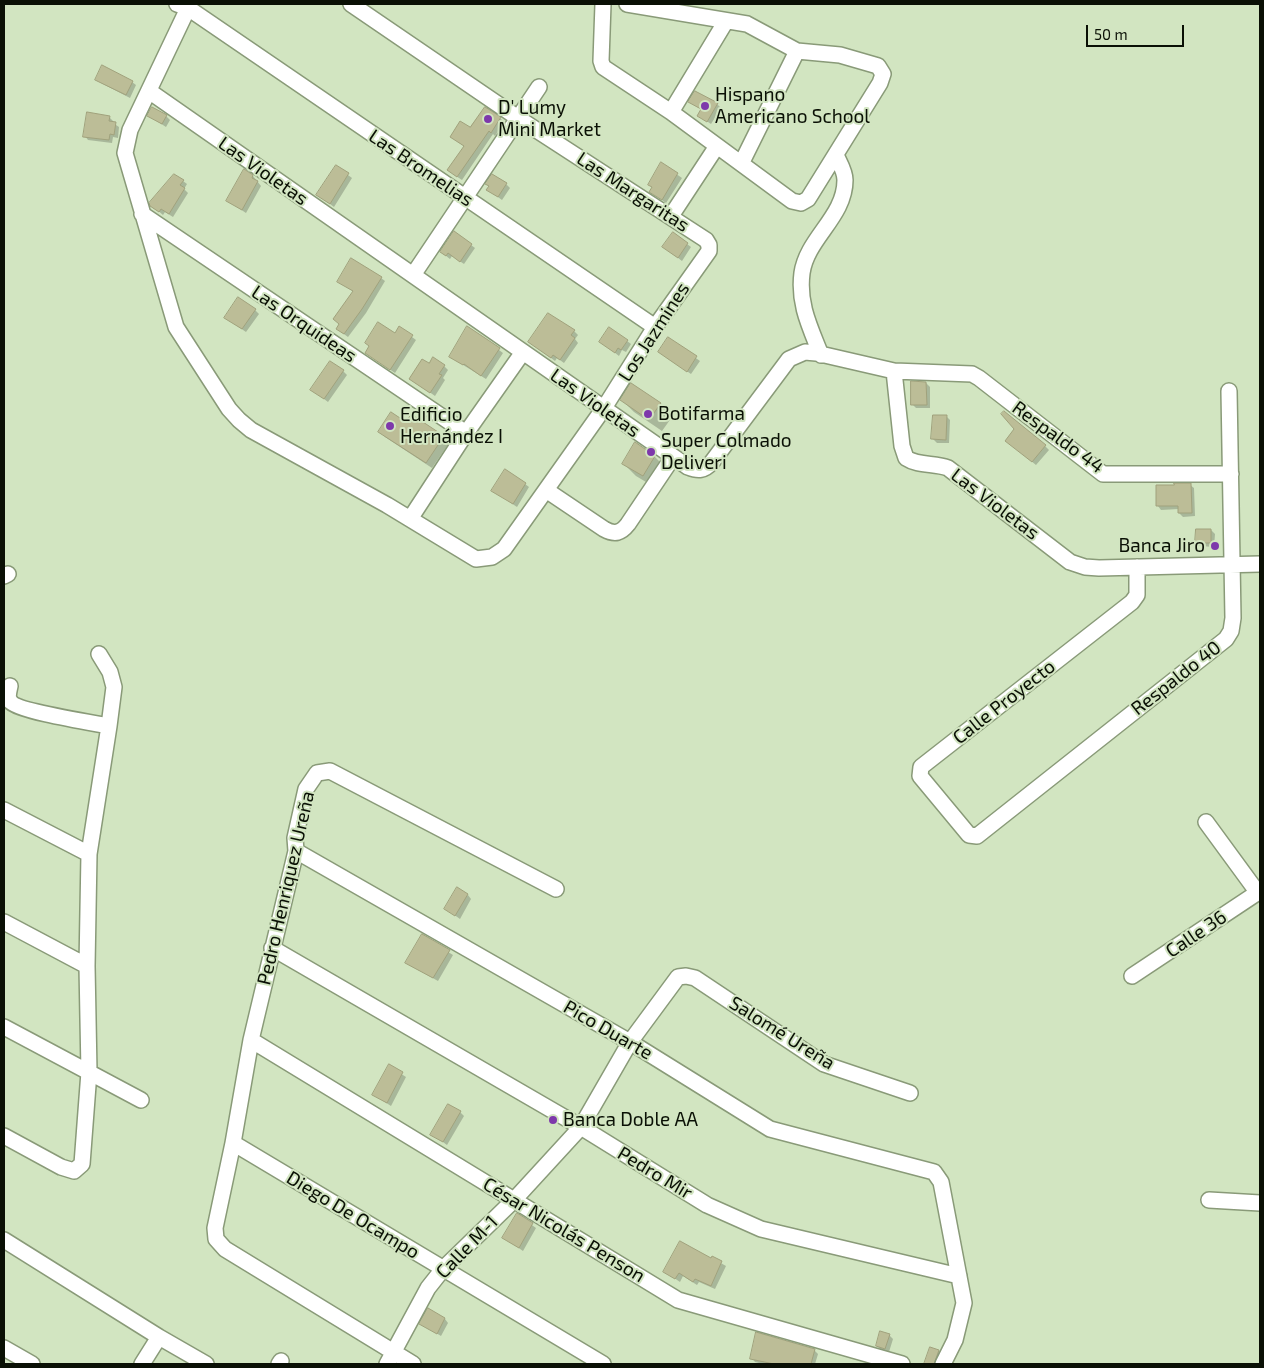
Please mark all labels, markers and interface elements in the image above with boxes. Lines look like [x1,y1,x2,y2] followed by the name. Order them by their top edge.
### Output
[1089,15,1186,47] scale bar
[1094,25,1128,43] text: 50 m
[715,84,870,128] place label: Hispano Americano School
[498,97,601,141] place label: D' Lumy Mini Market
[699,100,711,112] marker: Hispano Americano School
[482,113,494,125] marker: D' Lumy Mini Market
[364,125,478,211] street label: Las Bromelias
[214,132,312,210] street label: Las Violetas
[573,147,693,237] street label: Las Margaritas
[614,278,694,386] street label: Los Jazmines
[247,281,361,367] street label: Las Orquideas
[546,364,644,442] street label: Las Violetas
[1008,396,1108,478] street label: Respaldo 44
[658,403,745,425] place label: Botifarma
[400,404,503,448] place label: Edificio Hernández I
[642,408,654,420] marker: Botifarma
[384,420,396,432] marker: Edificio Hernández I
[661,430,792,474] place label: Super Colmado Deliveri
[645,446,657,458] marker: Super Colmado Deliveri
[946,464,1044,544] street label: Las Violetas
[1118,535,1205,557] place label: Banca Jiro
[1209,540,1221,552] marker: Banca Jiro
[1127,636,1225,720] street label: Respaldo 40
[948,655,1060,749] street label: Calle Proyecto
[253,789,319,987] street label: Pedro Henriquez Ureña
[1161,905,1231,963] street label: Calle 36
[725,991,839,1075] street label: Salomé Ureña
[559,995,657,1065] street label: Pico Duarte
[563,1109,698,1131] place label: Banca Doble AA
[547,1114,559,1126] marker: Banca Doble AA
[613,1142,697,1204] street label: Pedro Mir
[282,1166,424,1264] street label: Diego De Ocampo
[479,1173,649,1287] street label: César Nicolás Penson
[431,1211,503,1283] street label: Calle M-1

